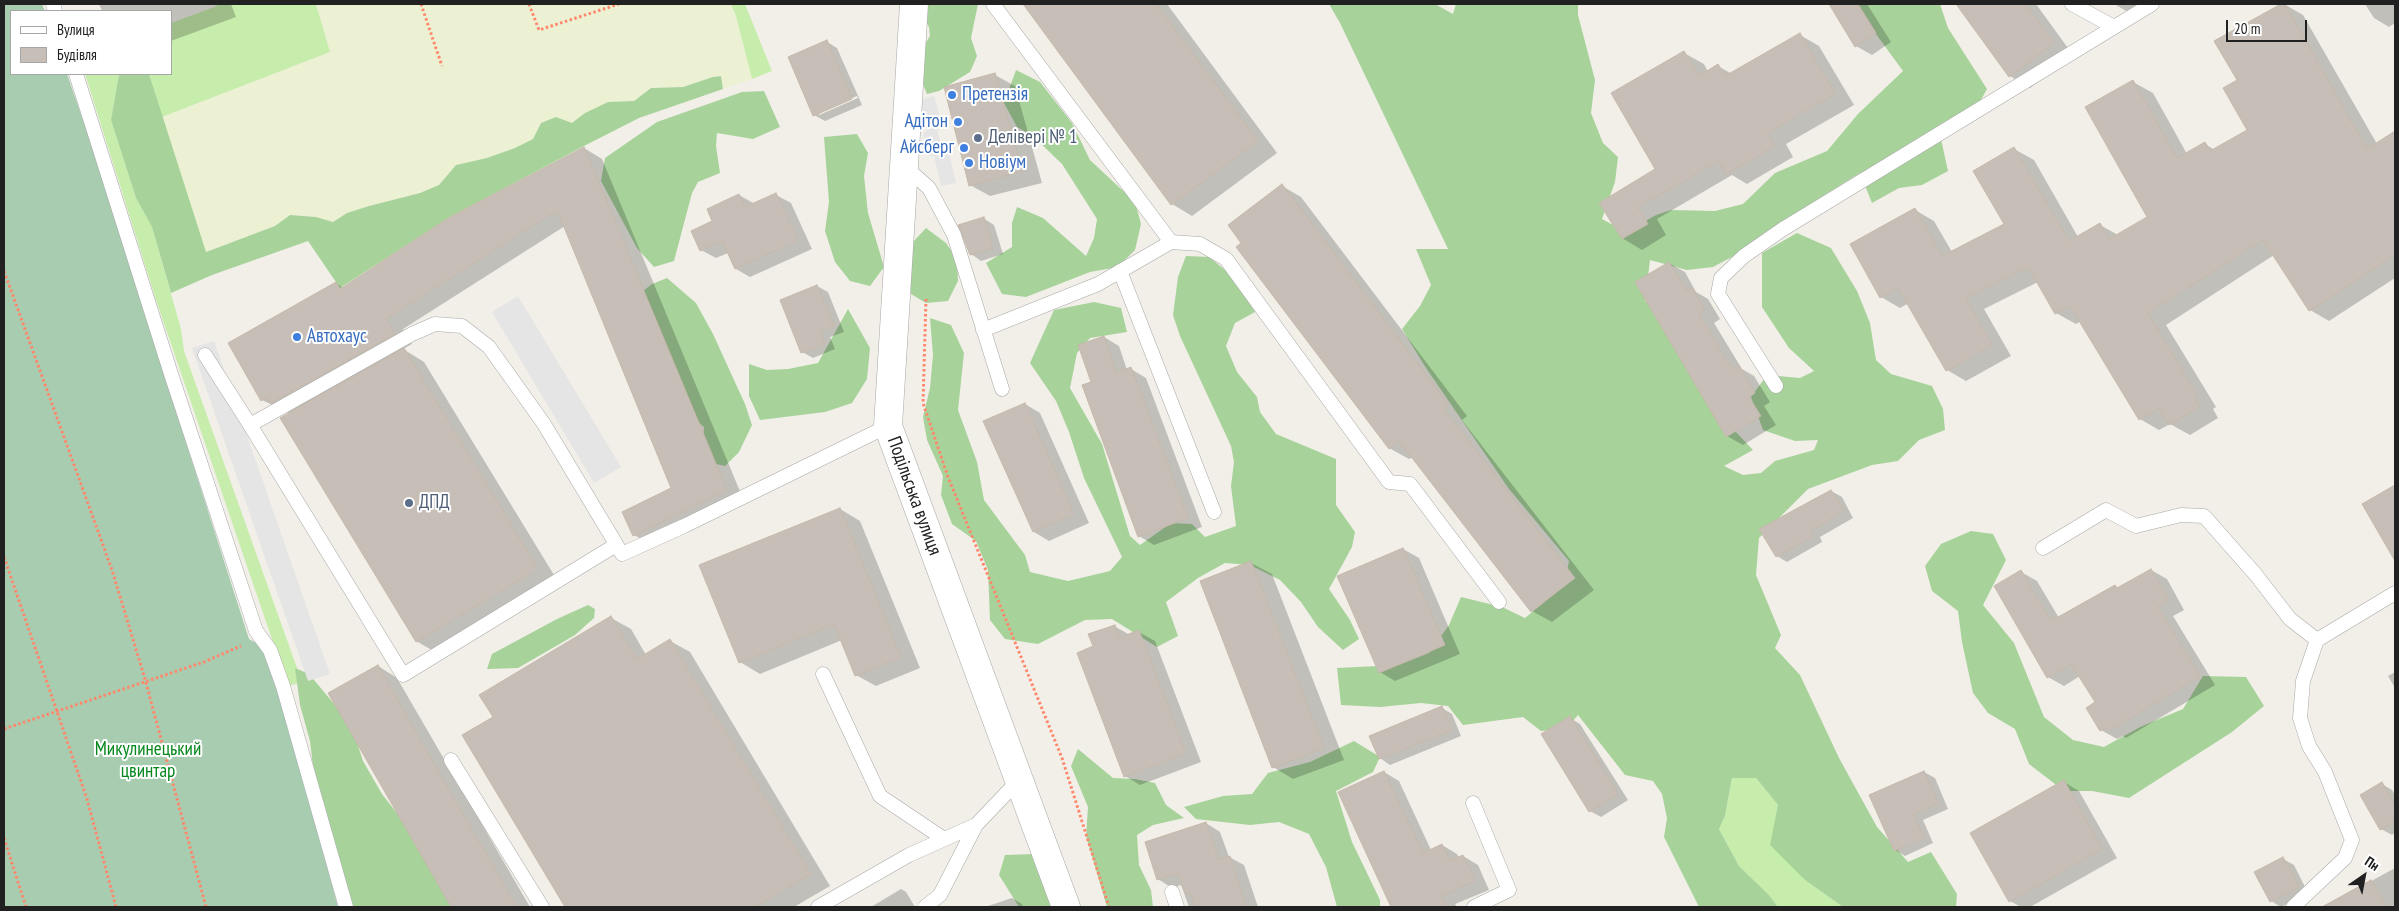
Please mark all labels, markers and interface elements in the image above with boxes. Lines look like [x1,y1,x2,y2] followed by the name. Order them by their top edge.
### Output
[10,10,172,75] legend
[2229,10,2310,42] scale bar
[2234,19,2260,38] text: 20 m
[57,20,95,39] text: Вулиця
[57,45,97,64] text: Будівля
[962,84,1028,106] place label: Претензія
[946,89,958,101] marker: Претензія
[904,111,948,133] place label: Адітон
[952,116,964,128] marker: Адітон
[988,127,1078,149] place label: Делівері № 1
[972,132,984,144] marker: Делівері № 1
[900,137,954,159] place label: Айсберг
[958,142,970,154] marker: Айсберг
[979,152,1026,174] place label: Новіум
[963,157,975,169] marker: Новіум
[307,326,367,348] place label: Автохаус
[291,331,303,343] marker: Автохаус
[882,434,946,558] street label: Подільська вулиця
[419,492,450,514] place label: ДПД
[403,497,415,509] marker: ДПД
[95,739,201,783] park label: Микулинецький цвинтар
[2339,851,2389,901] north arrow
[2362,852,2383,875] text: Пн

